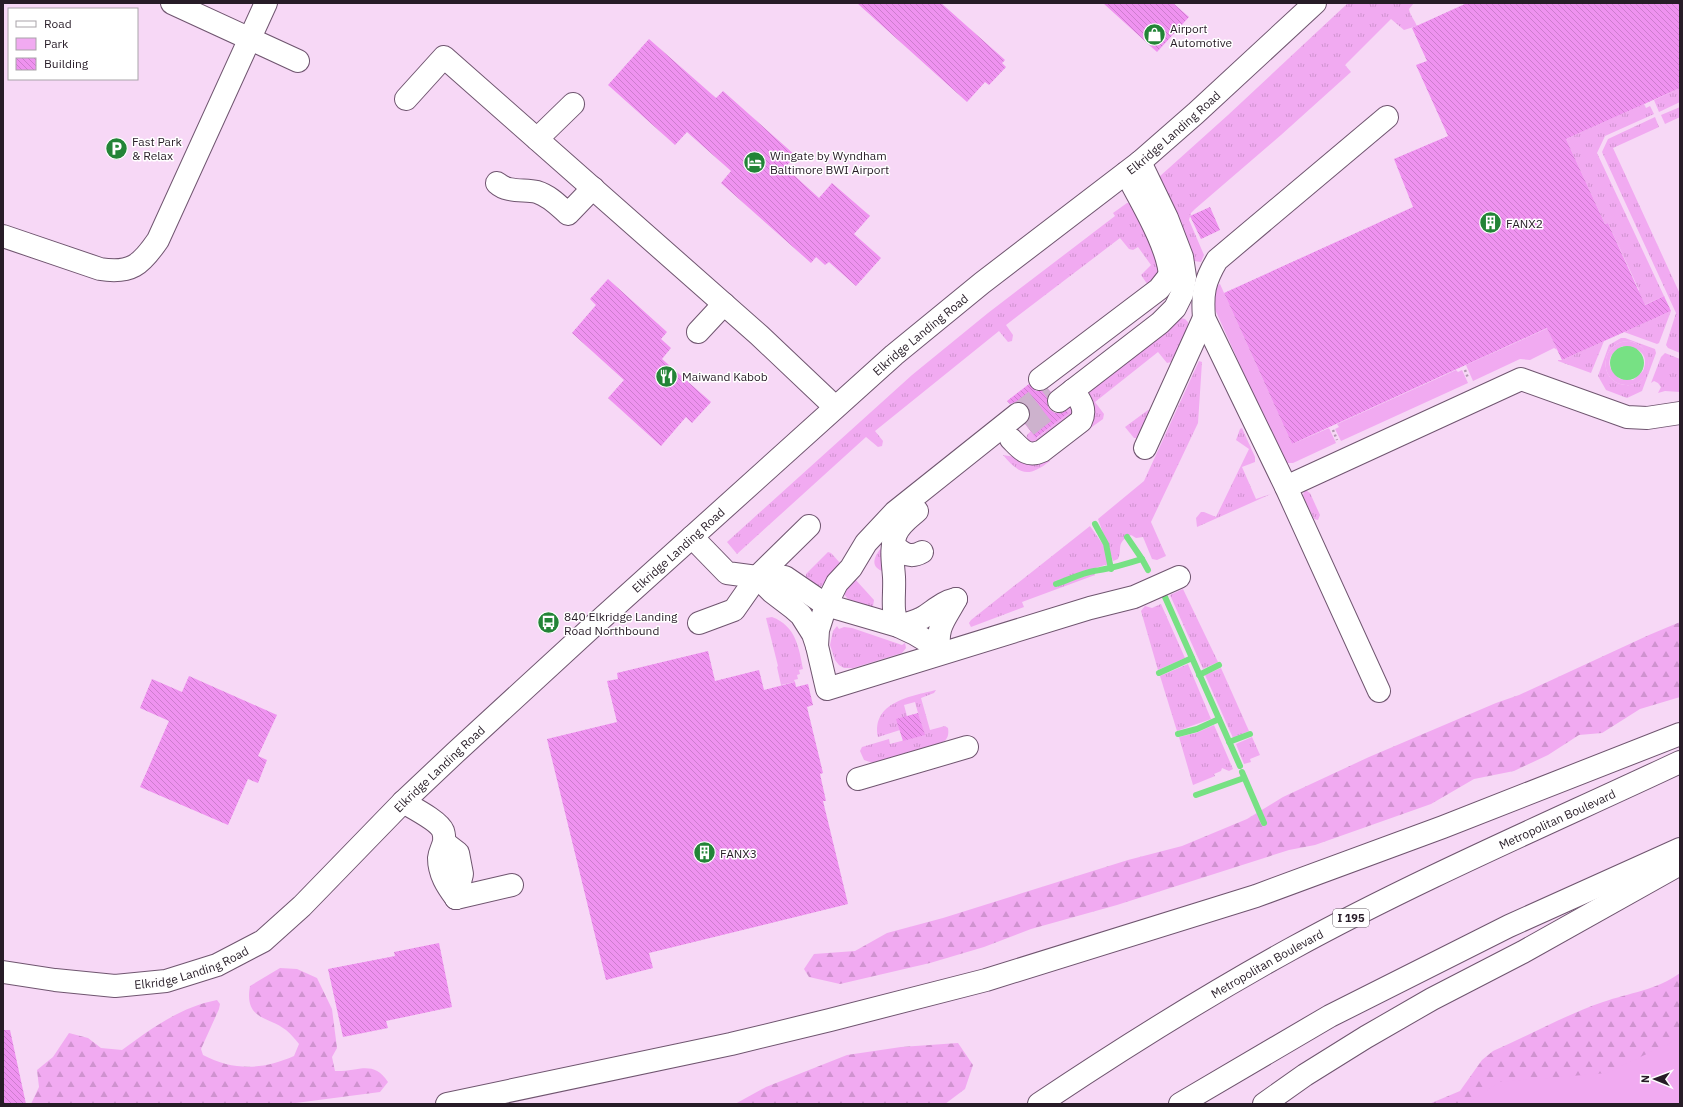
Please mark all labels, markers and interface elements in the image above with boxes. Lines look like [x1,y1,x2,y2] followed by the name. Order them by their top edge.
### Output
[8,8,138,80] legend
[44,16,72,31] text: Road
[1170,21,1233,50] place label: Airport Automotive
[1142,22,1168,48] shop icon: Airport Automotive
[44,36,69,51] text: Park
[44,56,89,71] text: Building
[1123,87,1223,177] street label: Elkridge Landing Road
[132,134,182,163] place label: Fast Park & Relax
[103,135,129,161] parking icon: Fast Park & Relax
[770,148,889,177] place label: Wingate by Wyndham Baltimore BWI Airport
[742,149,768,175] hotel icon: Wingate by Wyndham Baltimore BWI Airport
[1478,210,1504,236] building icon: FANX2
[1506,216,1543,231] place label: FANX2
[869,290,971,378] street label: Elkridge Landing Road
[653,363,679,389] restaurant icon: Maiwand Kabob
[682,369,768,384] place label: Maiwand Kabob
[628,504,727,595] street label: Elkridge Landing Road
[564,609,678,638] place label: 840 Elkridge Landing Road Northbound
[535,610,561,636] bus stop icon: 840 Elkridge Landing Road Northbound
[390,722,488,815] street label: Elkridge Landing Road
[1496,786,1618,852] street label: Metropolitan Boulevard
[692,840,718,866] building icon: FANX3
[720,846,757,861] place label: FANX3
[1333,909,1369,927] road number: I 195
[1208,926,1326,1001] street label: Metropolitan Boulevard
[133,943,251,992] street label: Elkridge Landing Road
[1635,1059,1675,1099] north arrow
[1638,1075,1652,1083] text: N

